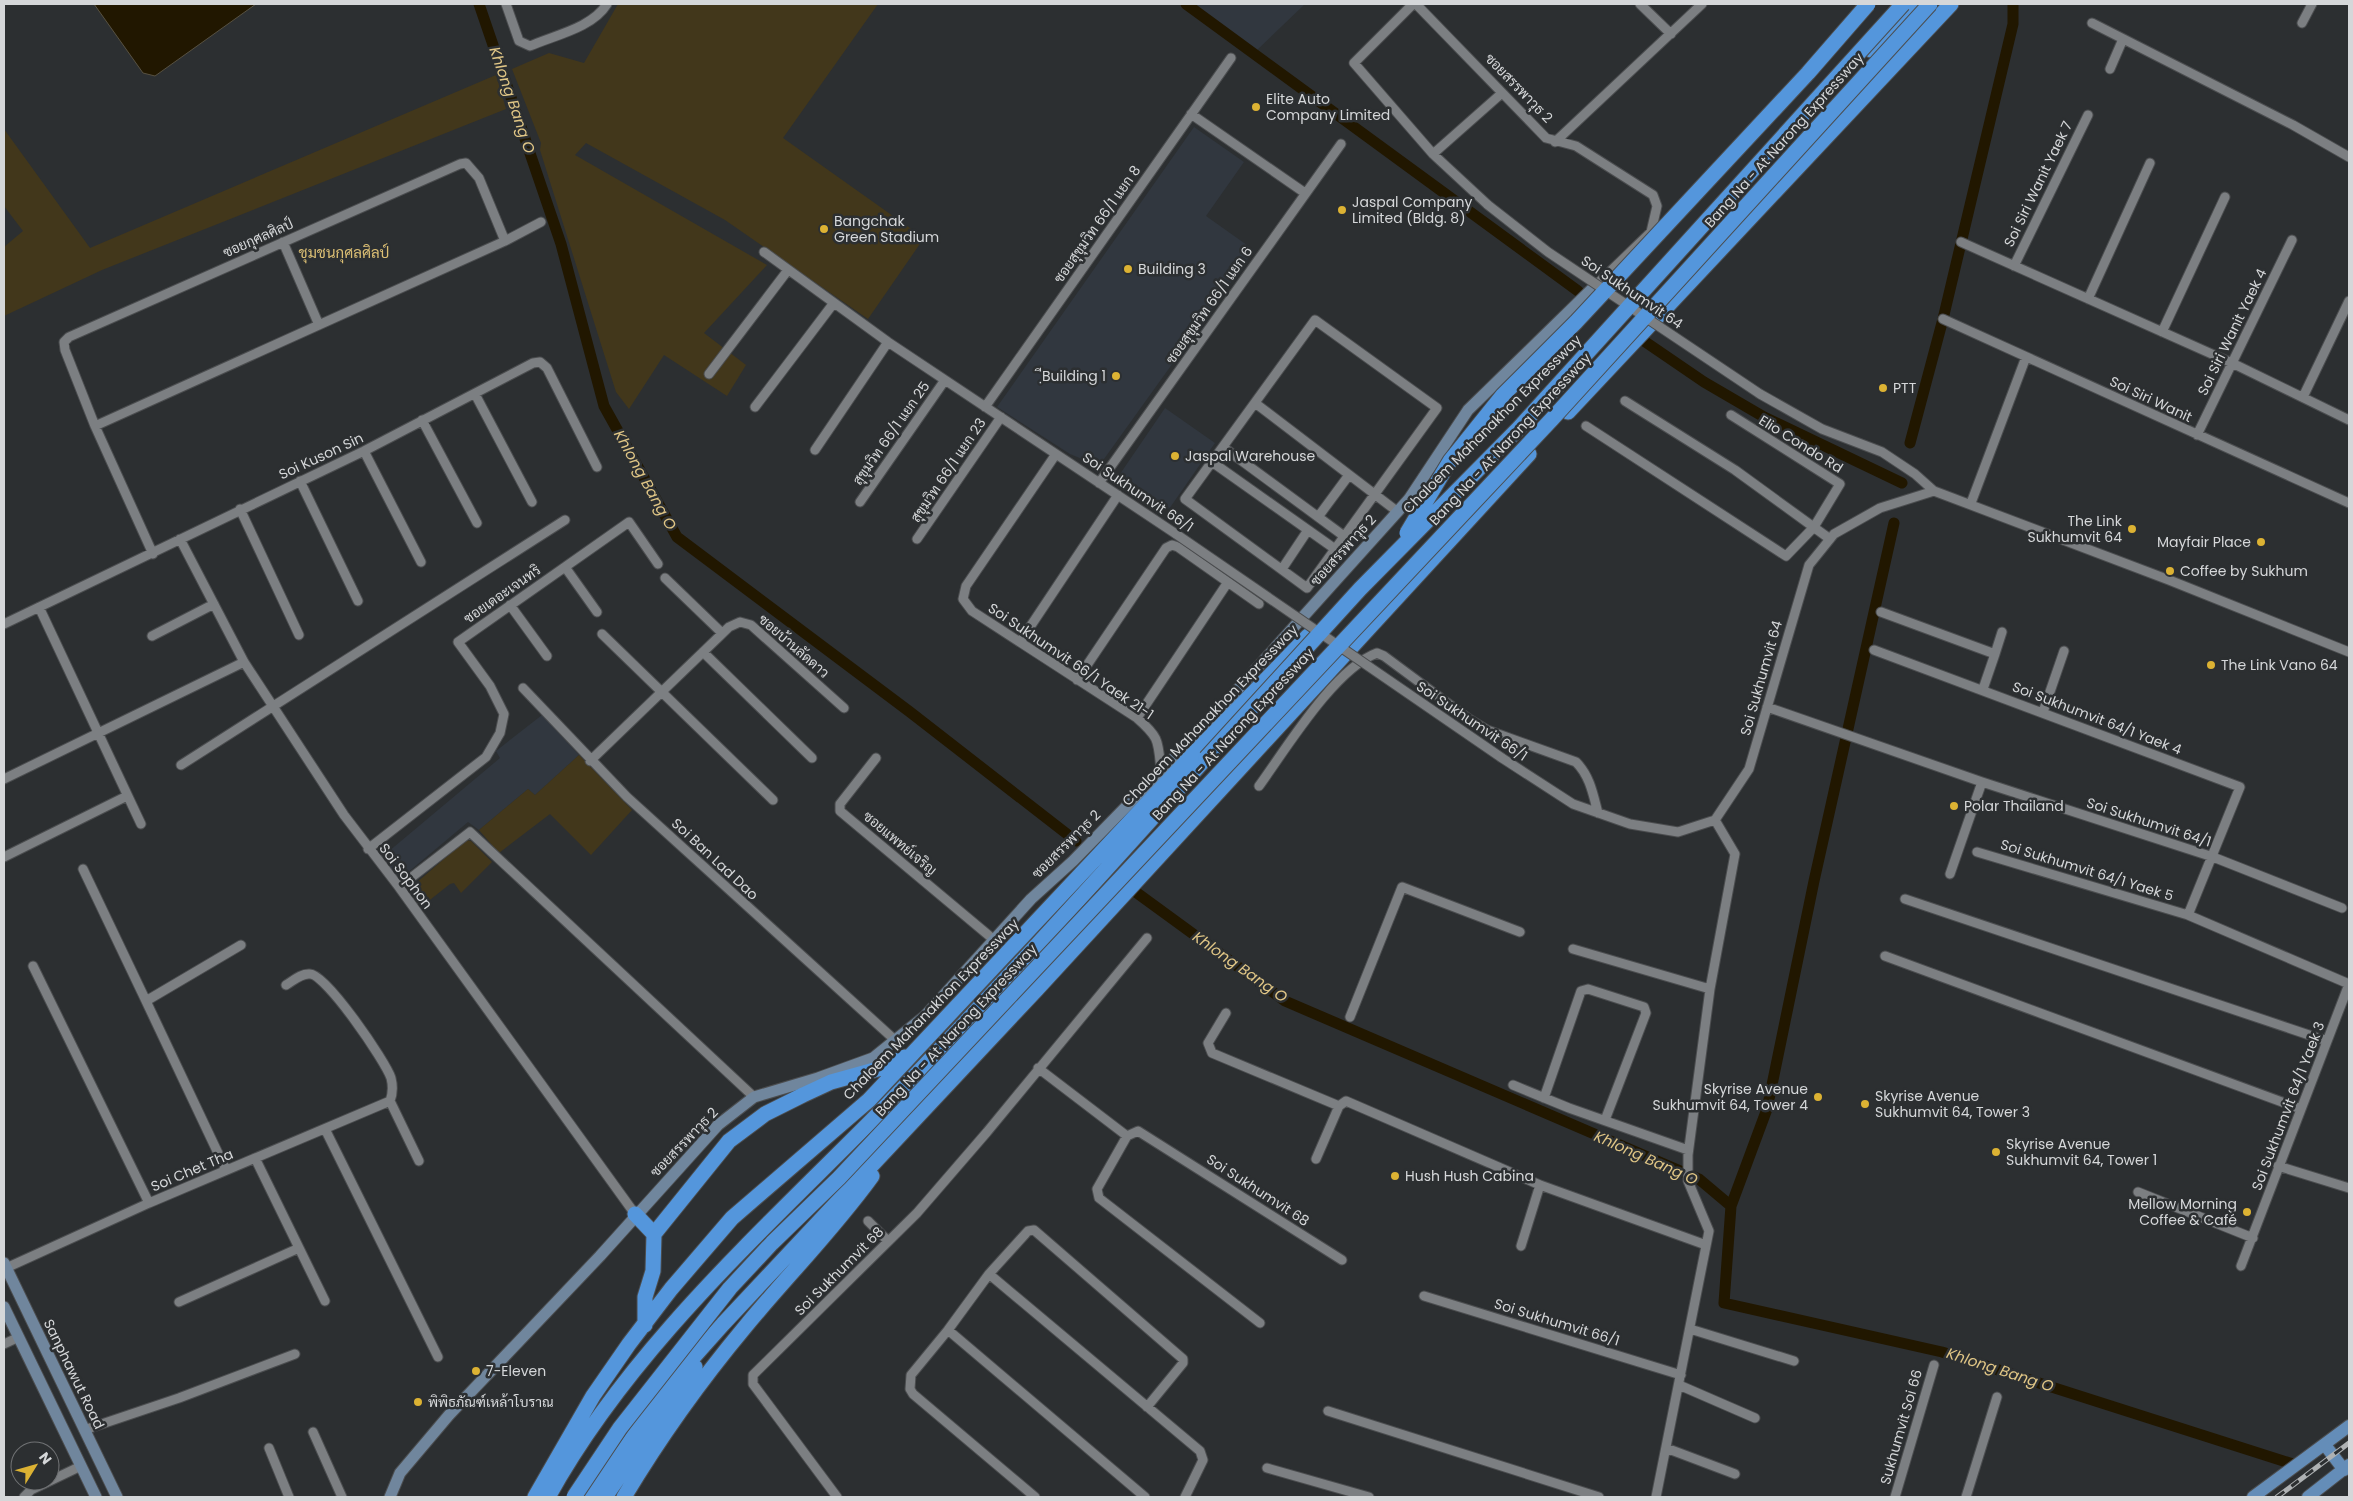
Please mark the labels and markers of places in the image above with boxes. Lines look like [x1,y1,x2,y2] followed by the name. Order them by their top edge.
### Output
[1266,89,1390,125] place label: Elite Auto Company Limited
[1250,101,1262,113] marker: Elite Auto Company Limited
[1352,192,1472,228] place label: Jaspal Company Limited (Bldg. 8)
[1336,204,1348,216] marker: Jaspal Company Limited (Bldg. 8)
[834,211,939,247] place label: Bangchak Green Stadium
[818,223,830,235] marker: Bangchak Green Stadium
[1138,259,1206,279] place label: Building 3
[1122,263,1134,275] marker: Building 3
[1034,366,1106,386] place label: ฺีBuilding 1
[1110,370,1122,382] marker: ฺีBuilding 1
[1893,378,1917,398] place label: PTT
[1877,382,1889,394] marker: PTT
[1185,446,1316,466] place label: Jaspal Warehouse
[1169,450,1181,462] marker: Jaspal Warehouse
[2027,511,2123,547] place label: The Link Sukhumvit 64
[2126,523,2138,535] marker: The Link Sukhumvit 64
[2157,532,2251,552] place label: Mayfair Place
[2255,536,2267,548] marker: Mayfair Place
[2180,561,2308,581] place label: Coffee by Sukhum
[2164,565,2176,577] marker: Coffee by Sukhum
[2221,655,2338,675] place label: The Link Vano 64
[2205,659,2217,671] marker: The Link Vano 64
[1964,796,2064,816] place label: Polar Thailand
[1948,800,1960,812] marker: Polar Thailand
[1652,1079,1808,1115] place label: Skyrise Avenue Sukhumvit 64, Tower 4
[1875,1086,2030,1122] place label: Skyrise Avenue Sukhumvit 64, Tower 3
[1812,1091,1824,1103] marker: Skyrise Avenue Sukhumvit 64, Tower 4
[1859,1098,1871,1110] marker: Skyrise Avenue Sukhumvit 64, Tower 3
[2006,1134,2157,1170] place label: Skyrise Avenue Sukhumvit 64, Tower 1
[1990,1146,2002,1158] marker: Skyrise Avenue Sukhumvit 64, Tower 1
[1405,1166,1534,1186] place label: Hush Hush Cabina
[1389,1170,1401,1182] marker: Hush Hush Cabina
[2128,1194,2237,1230] place label: Mellow Morning Coffee & Café
[2241,1206,2253,1218] marker: Mellow Morning Coffee & Café
[486,1361,546,1381] place label: 7-Eleven
[470,1365,482,1377] marker: 7-Eleven
[428,1392,554,1412] place label: พิพิธภัณฑ์เหล้าโบราณ
[412,1396,424,1408] marker: พิพิธภัณฑ์เหล้าโบราณ

